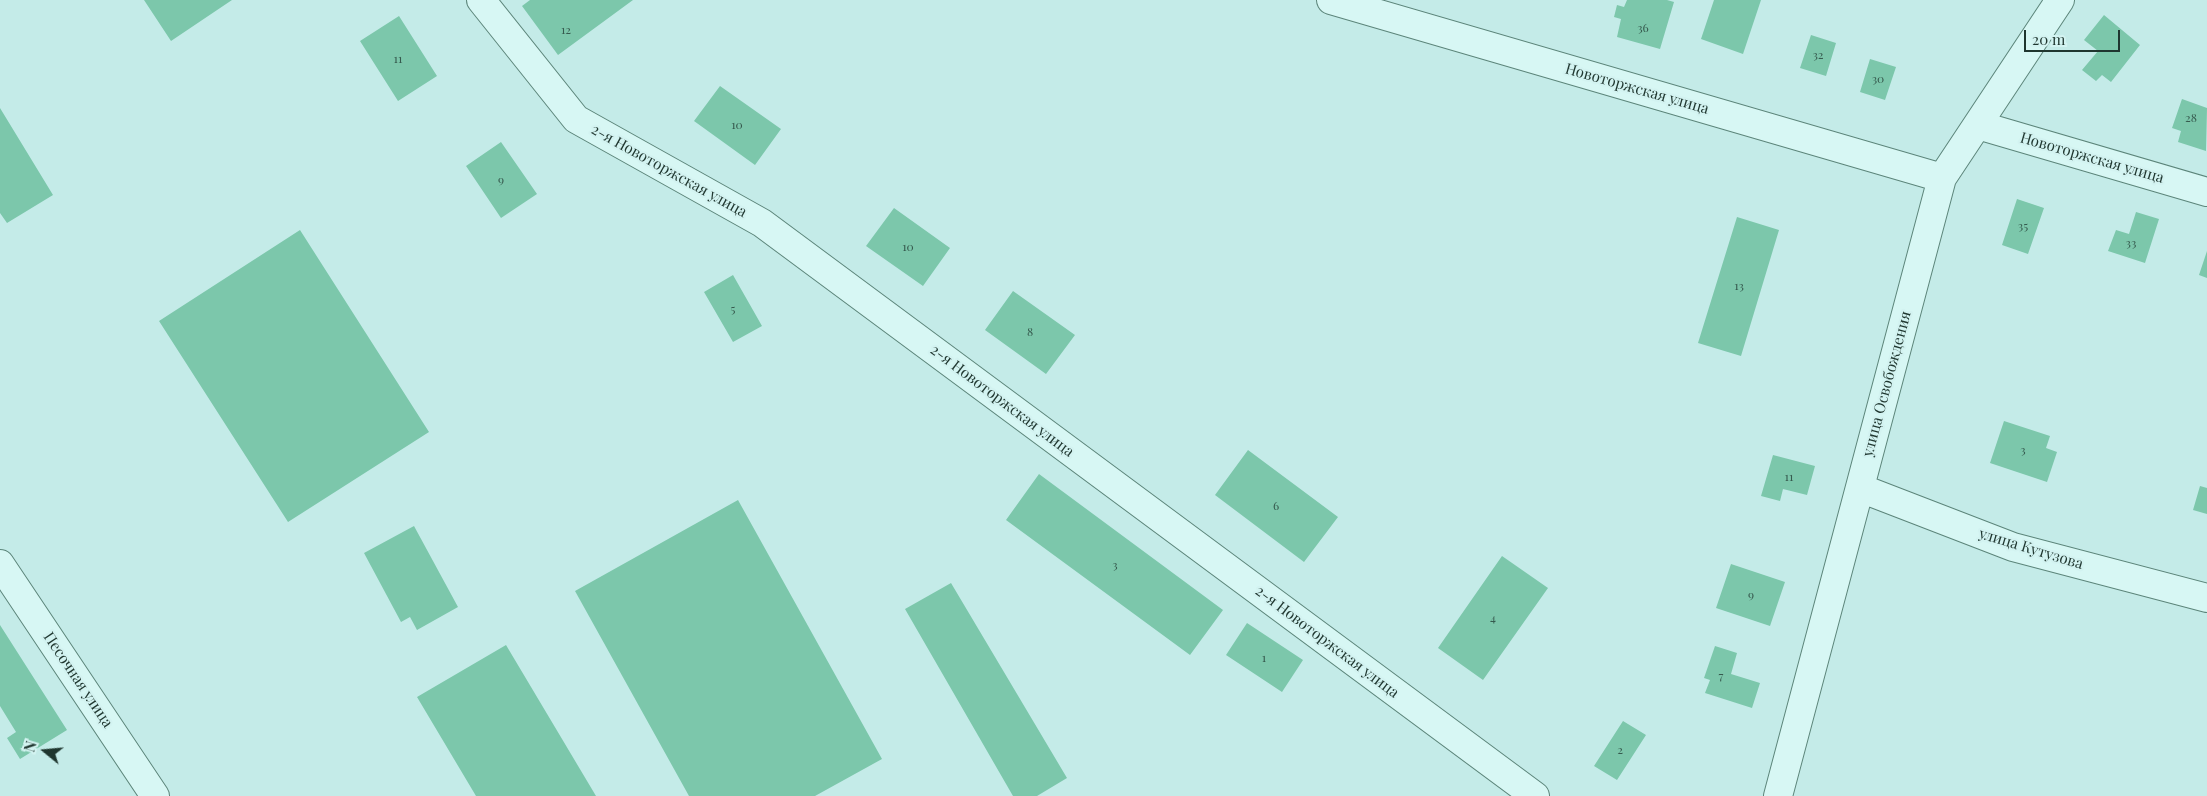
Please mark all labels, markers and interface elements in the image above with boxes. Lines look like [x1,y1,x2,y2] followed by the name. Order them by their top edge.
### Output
[2027,20,2123,52] scale bar
[1637,21,1649,35] house number: 36
[561,23,571,37] house number: 12
[2032,29,2065,49] text: 20 m
[1812,48,1824,62] house number: 32
[394,52,402,66] house number: 11
[1563,60,1711,118] street label: Новоторжская улица
[1872,72,1884,86] house number: 30
[2185,111,2197,125] house number: 28
[731,118,743,132] house number: 10
[588,121,750,221] street label: 2-я Новоторжская улица
[2018,129,2166,187] street label: Новоторжская улица
[498,173,504,187] house number: 9
[2018,219,2028,233] house number: 35
[2126,236,2136,250] house number: 33
[902,240,914,254] house number: 10
[1734,279,1744,293] house number: 13
[731,302,735,316] house number: 5
[1859,309,1915,459] street label: улица Освобождения
[1027,325,1033,339] house number: 8
[927,341,1077,461] street label: 2-я Новоторжская улица
[2020,443,2026,457] house number: 3
[1785,470,1793,484] house number: 11
[1273,499,1279,513] house number: 6
[1977,525,2085,573] street label: улица Кутузова
[1112,558,1118,572] house number: 3
[1252,582,1402,702] street label: 2-я Новоторжская улица
[1748,588,1754,602] house number: 9
[1490,611,1496,625] house number: 4
[40,629,116,731] street label: Песочная улица
[1262,651,1266,665] house number: 1
[1719,669,1723,683] house number: 7
[20,726,70,776] north arrow
[20,739,41,754] text: N
[1617,743,1623,757] house number: 2

